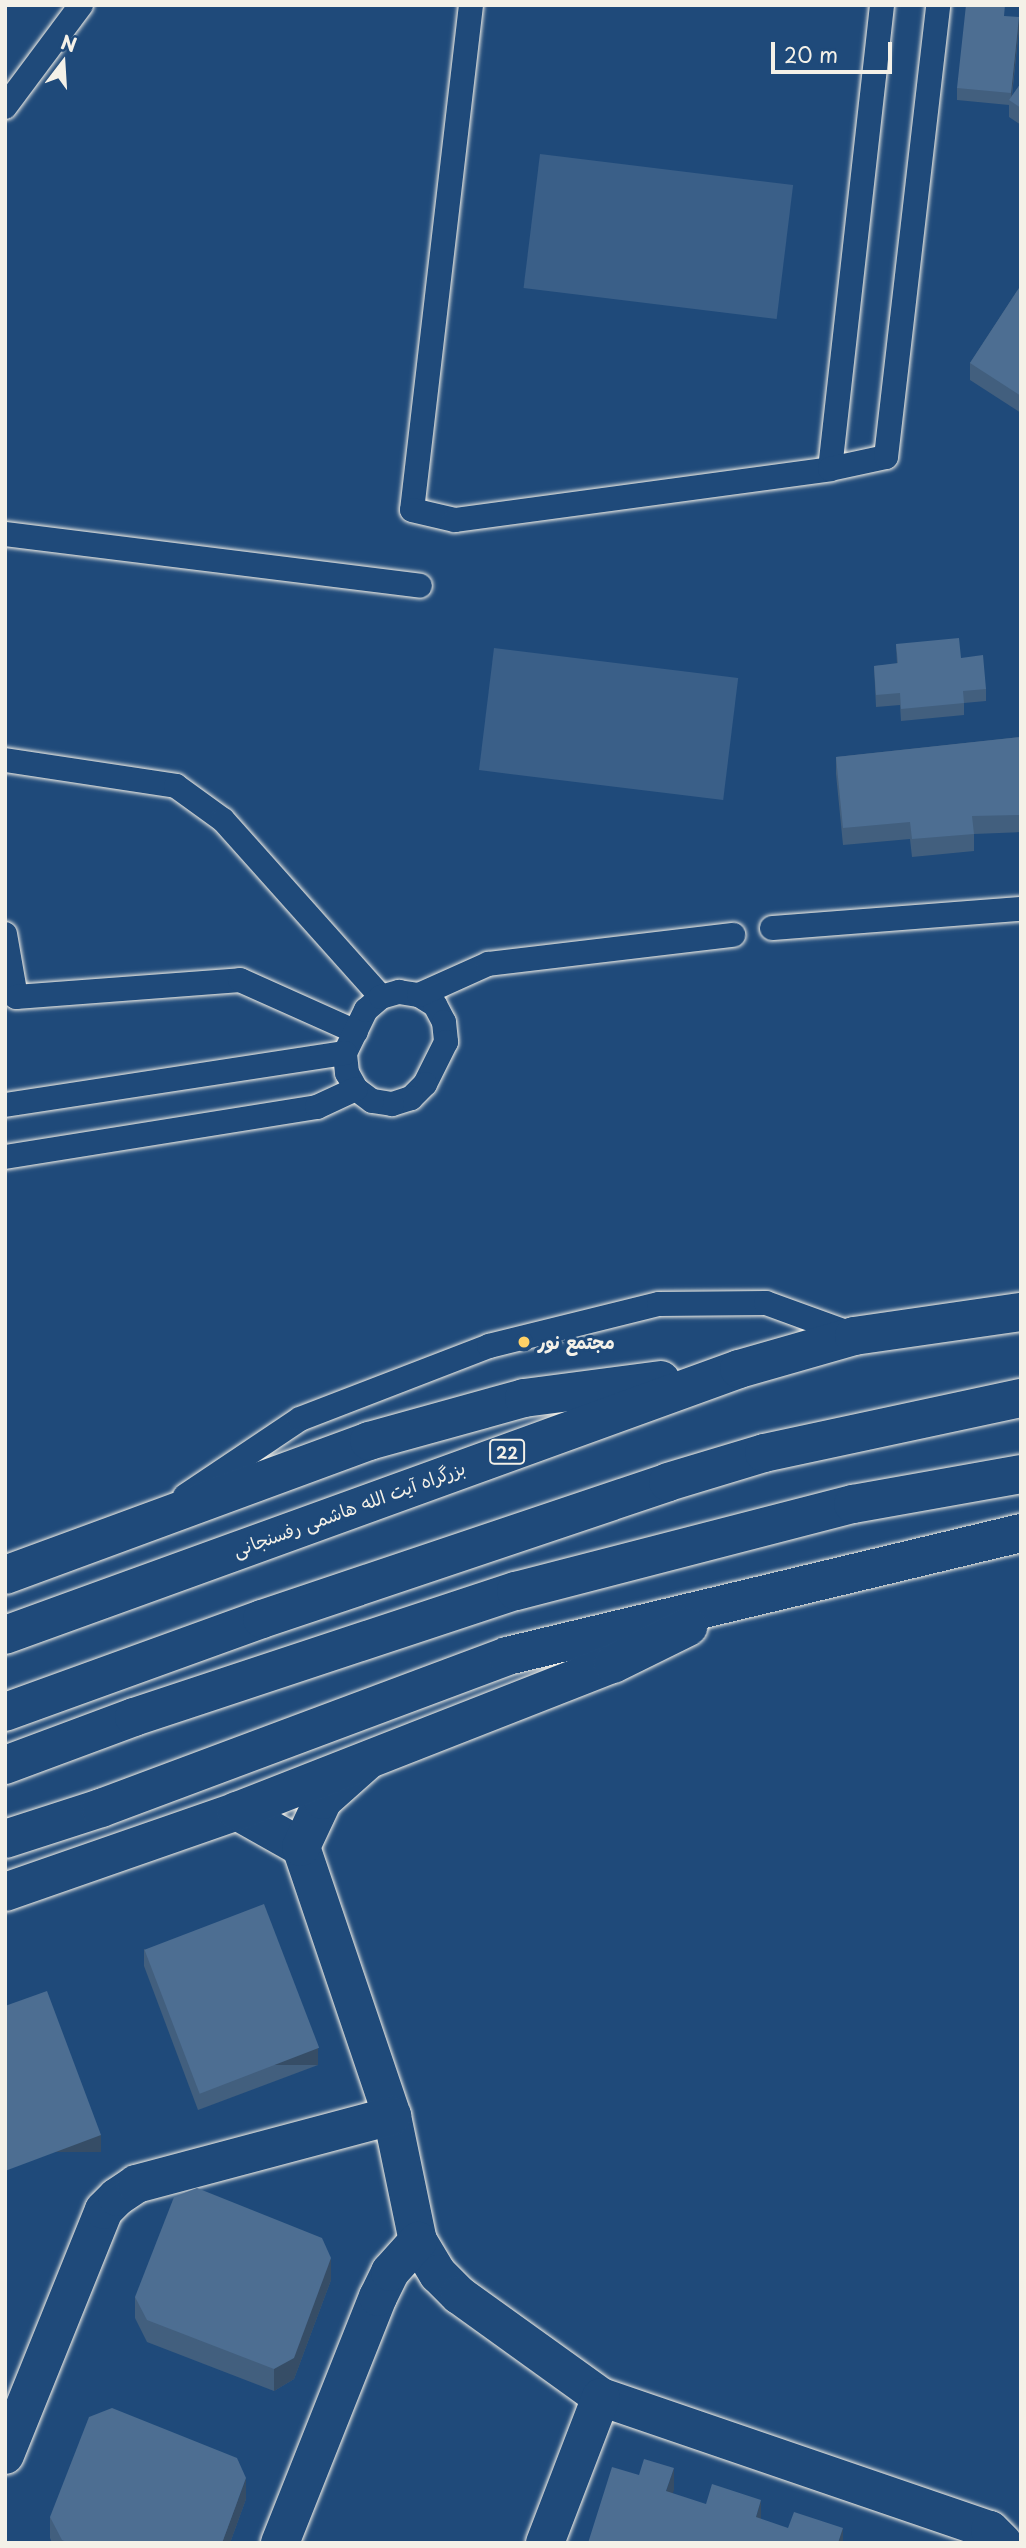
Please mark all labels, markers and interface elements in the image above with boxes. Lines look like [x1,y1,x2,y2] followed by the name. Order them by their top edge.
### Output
[58,27,80,59] text: N
[28,28,98,98] north arrow
[774,28,895,72] scale bar
[784,38,838,70] text: 20 m
[538,1331,615,1353] place label: مجتمع نور
[516,1334,532,1350] marker: مجتمع نور
[488,1440,526,1464] road number: 22
[230,1457,468,1561] street label: بزرگراه آیت الله هاشمی رفسنجانی

